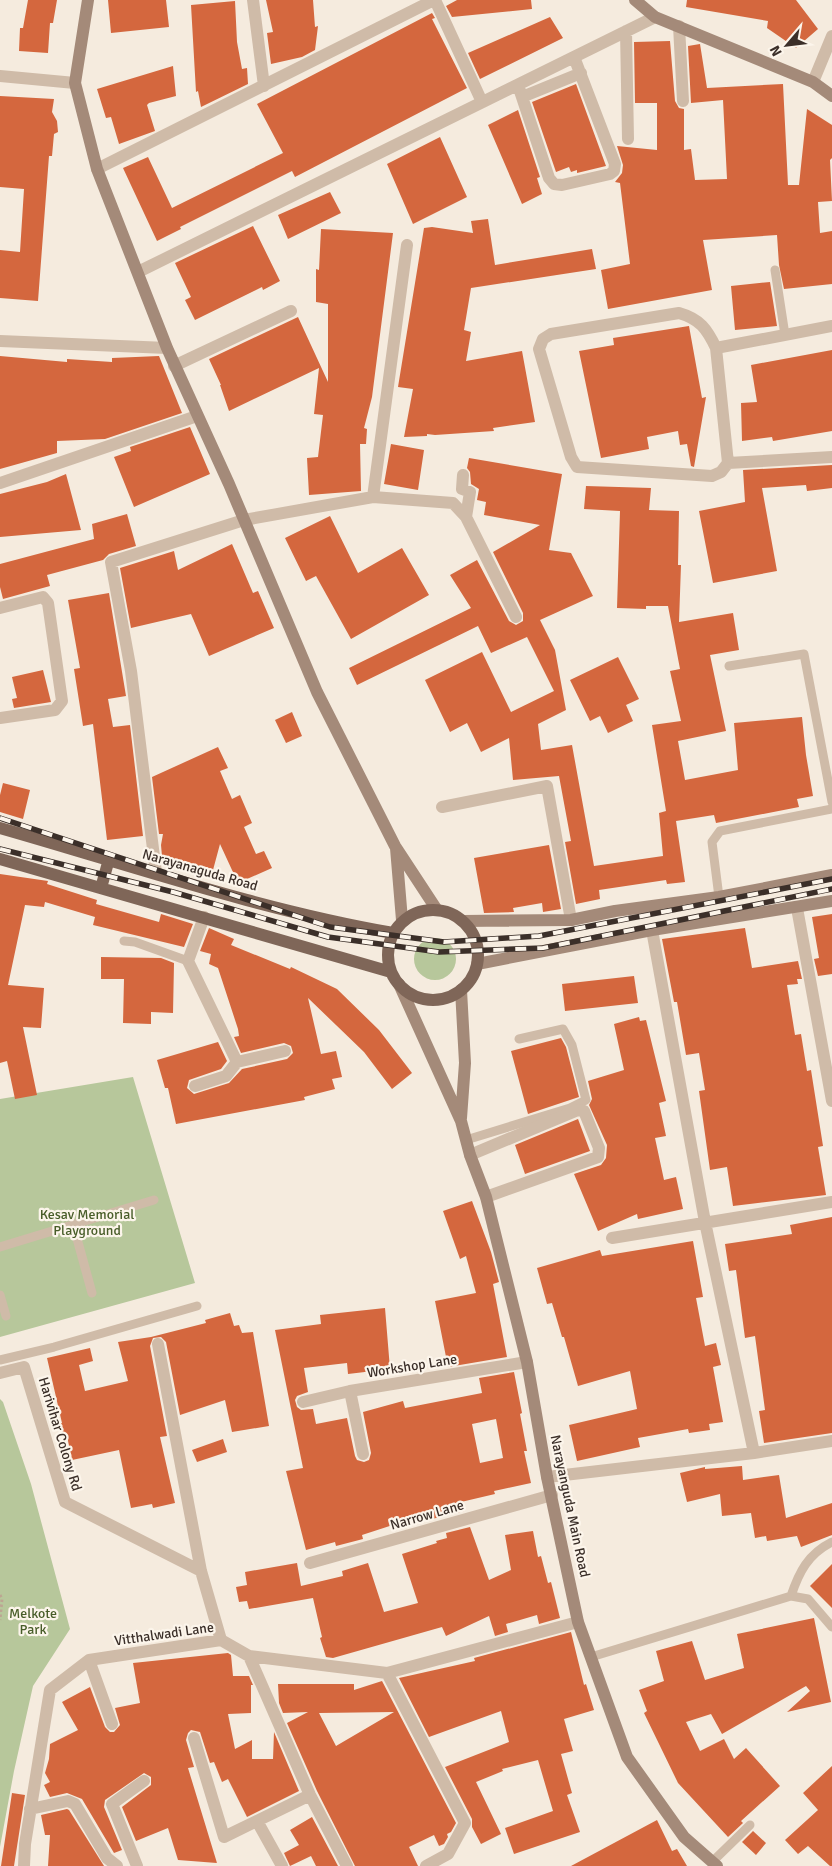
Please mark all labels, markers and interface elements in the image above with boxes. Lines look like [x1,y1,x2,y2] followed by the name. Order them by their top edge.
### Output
[762,20,812,70] north arrow
[766,43,786,59] text: N
[140,845,260,895] street label: Narayanaguda Road
[40,1206,134,1239] park label: Kesav Memorial Playground
[366,1350,458,1382] street label: Workshop Lane
[35,1375,85,1493] street label: Harivihar Colony Rd
[547,1433,593,1579] street label: Narayanguda Main Road
[388,1496,466,1534] street label: Narrow Lane
[9,1605,57,1638] park label: Melkote Park
[113,1619,215,1649] street label: Vitthalwadi Lane

